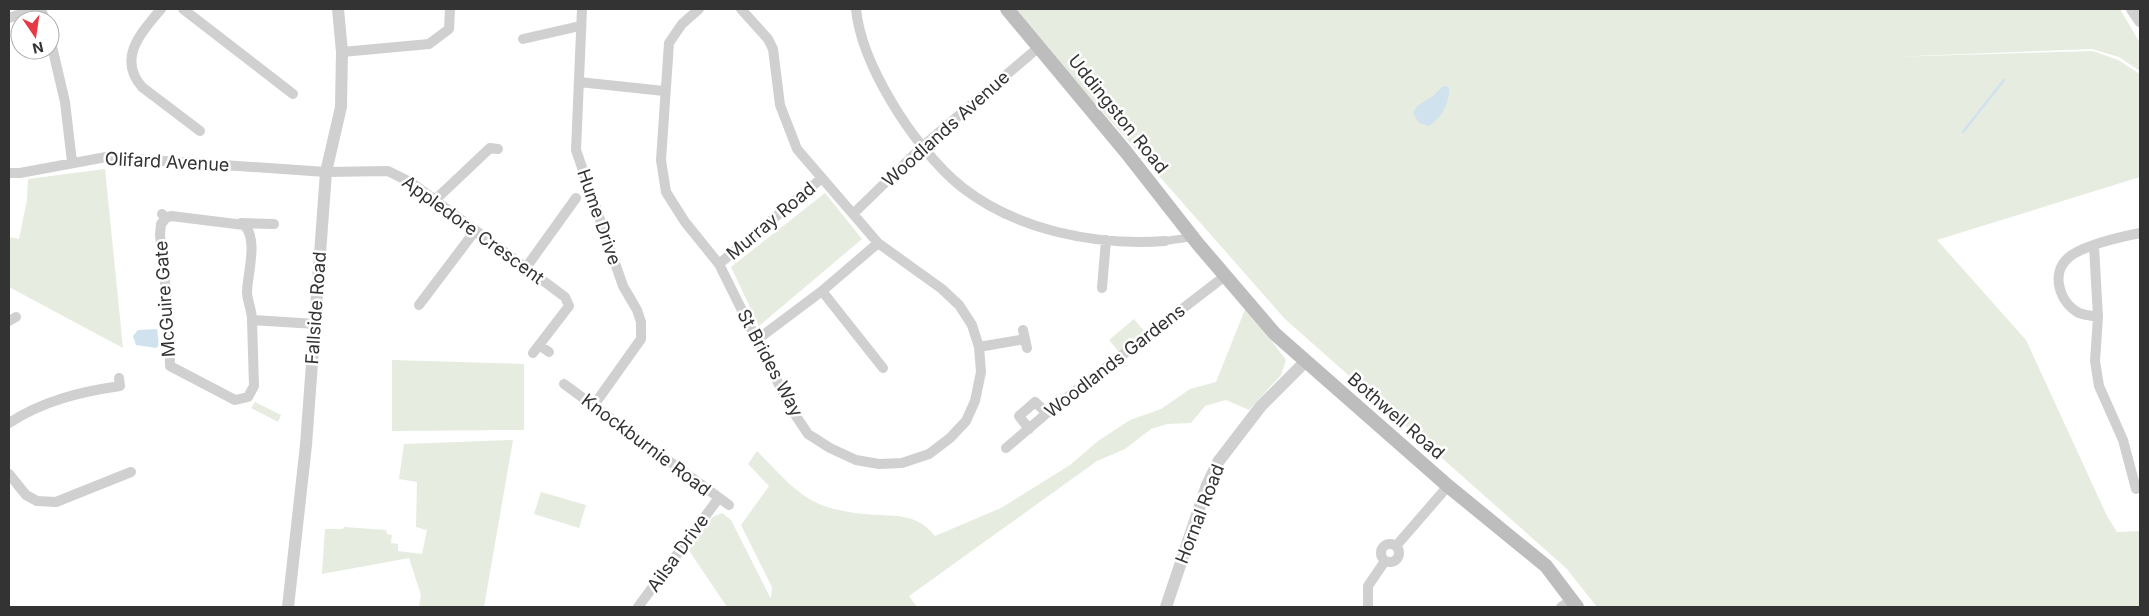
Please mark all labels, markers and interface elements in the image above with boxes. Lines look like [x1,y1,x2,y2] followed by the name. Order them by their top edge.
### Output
[10,10,60,60] north arrow
[31,39,45,58] text: N
[1064,50,1173,177] street label: Uddingston Road
[878,66,1013,191] street label: Woodlands Avenue
[104,148,230,175] street label: Olifard Avenue
[573,166,626,268] street label: Hume Drive
[398,171,548,288] street label: Appledore Crescent
[722,177,819,264] street label: Murray Road
[150,240,179,358] street label: McGuire Gate
[301,251,330,365] street label: Fallside Road
[1041,299,1189,422] street label: Woodlands Gardens
[733,305,808,420] street label: St Brides Way
[1344,368,1449,463] street label: Bothwell Road
[578,389,715,500] street label: Knockburnie Road
[1171,461,1228,567] street label: Hornal Road
[642,510,713,596] street label: Ailsa Drive

